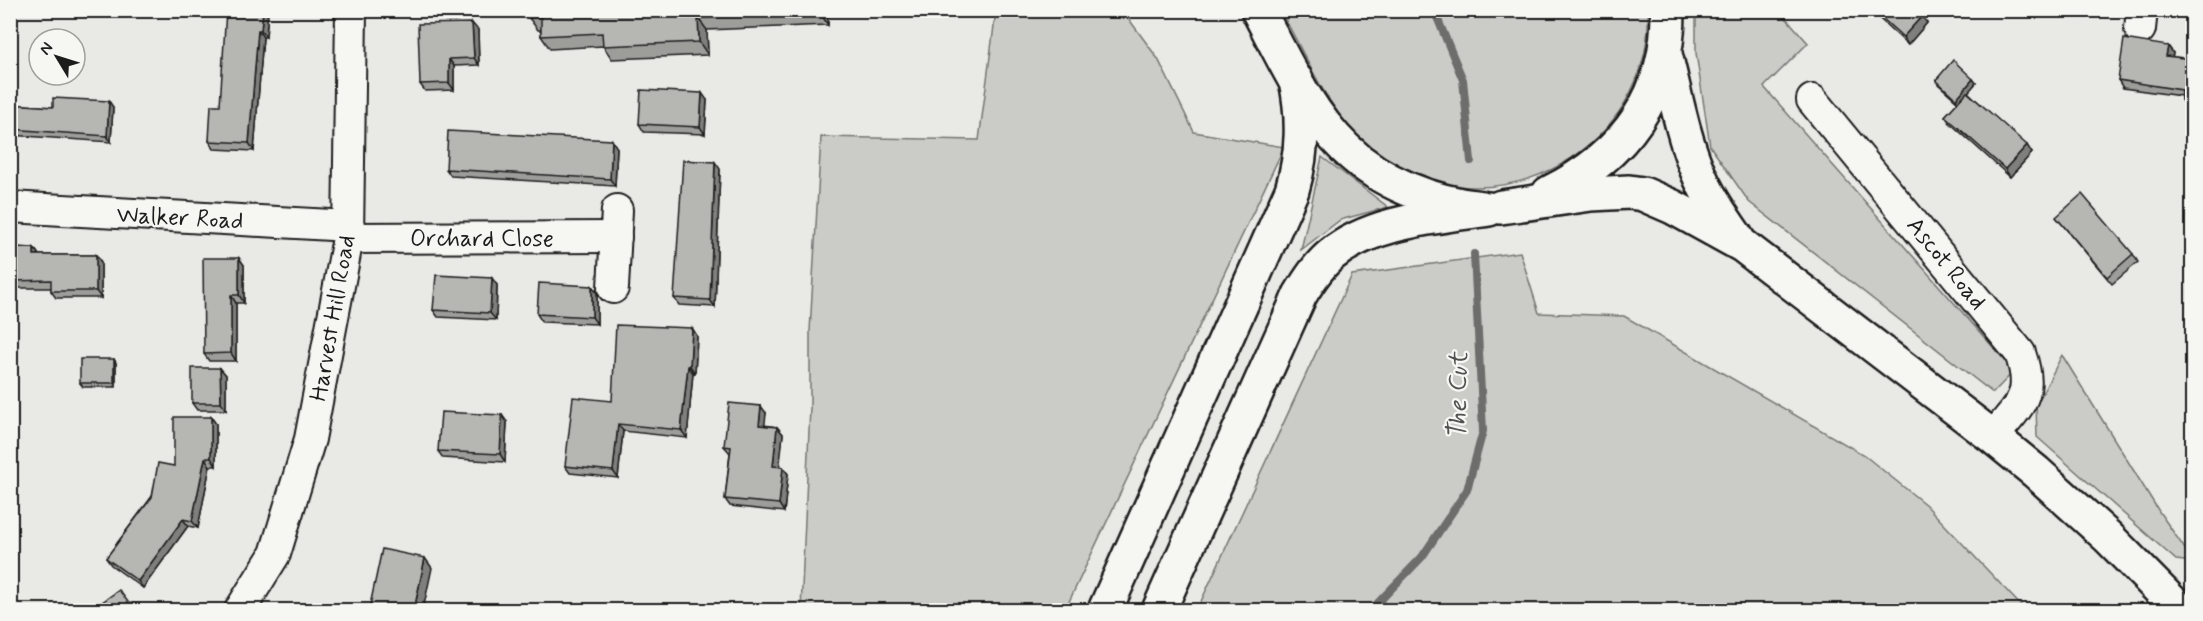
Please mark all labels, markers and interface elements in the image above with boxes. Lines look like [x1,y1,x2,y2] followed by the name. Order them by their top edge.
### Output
[27,27,87,87] north arrow
[35,38,58,59] text: N
[116,200,244,237] street label: Walker Road
[1899,211,1993,317] street label: Ascot Road
[410,224,554,255] street label: Orchard Close
[304,233,363,404] street label: Harvest Hill Road
[1441,350,1477,440] water label: The Cut

